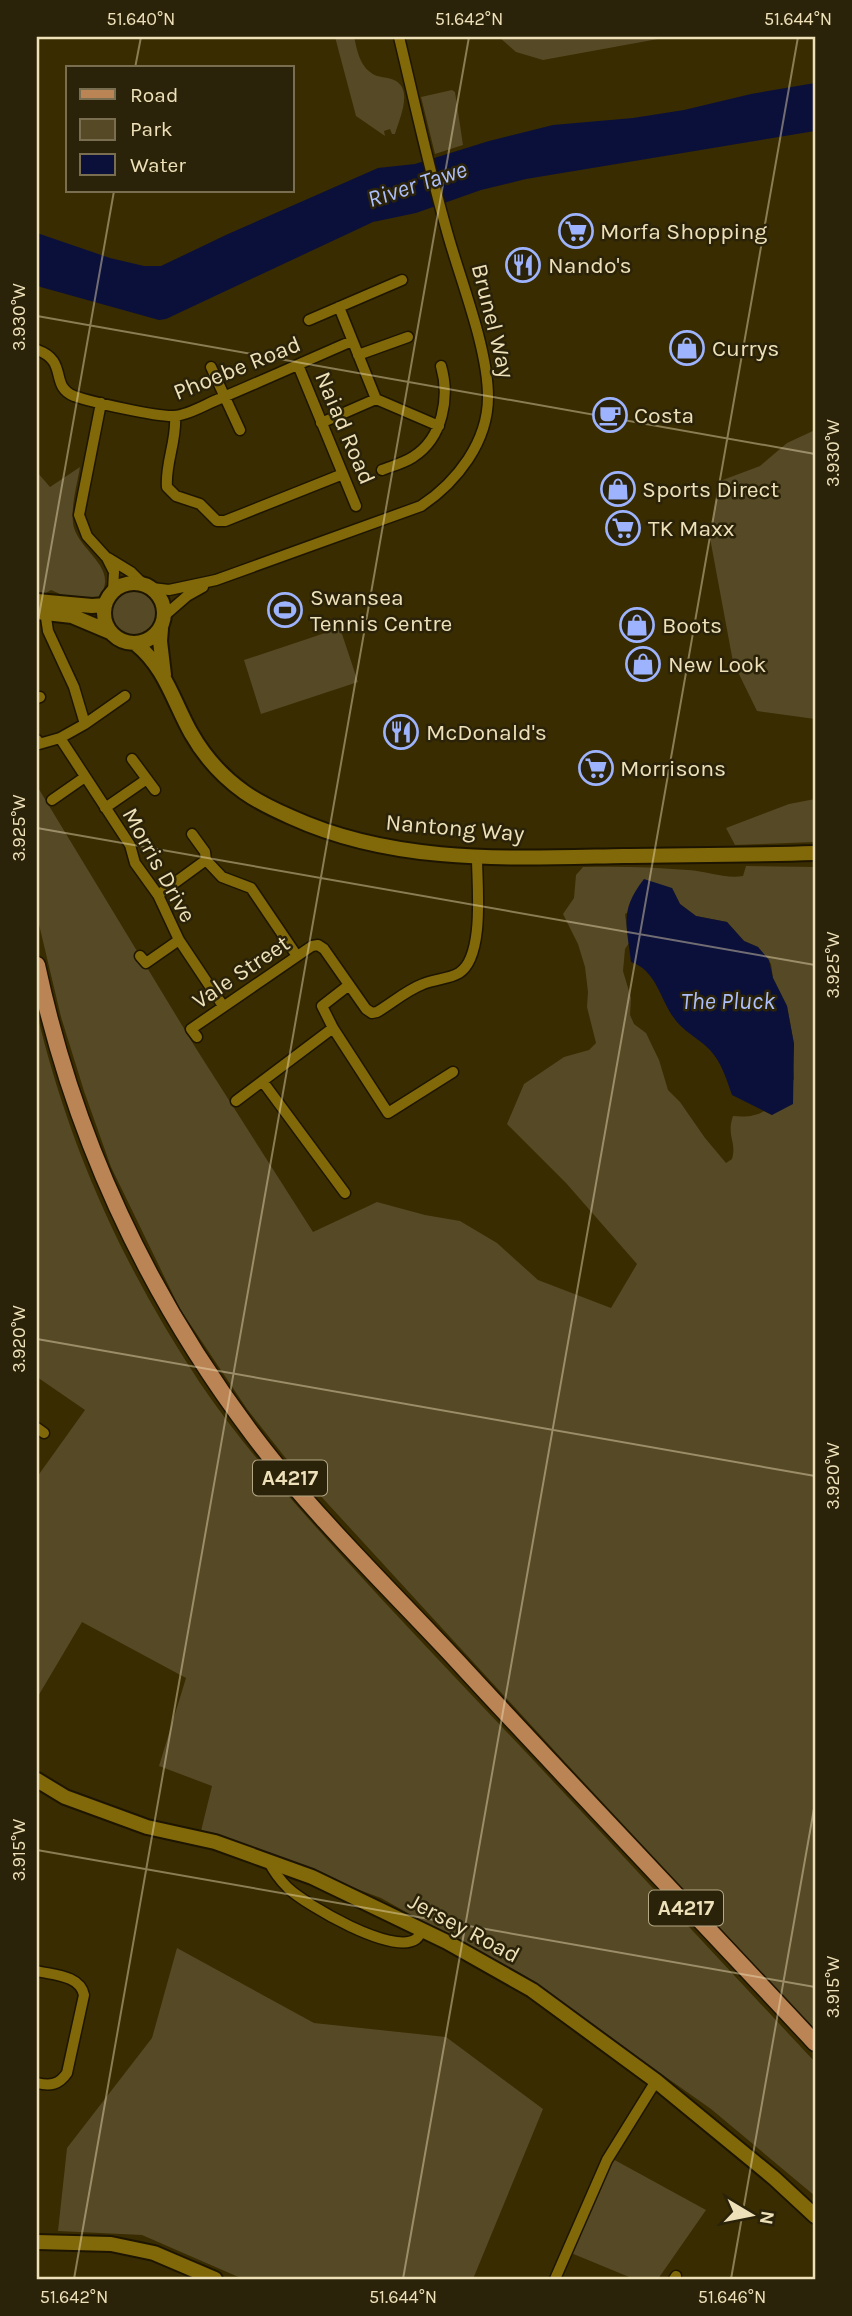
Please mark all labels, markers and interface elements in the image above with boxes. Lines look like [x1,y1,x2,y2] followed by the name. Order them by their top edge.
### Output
[107,8,175,30] text: 51.640°N
[435,8,503,30] text: 51.642°N
[764,8,832,30] text: 51.644°N
[66,66,294,192] legend
[130,83,178,107] text: Road
[130,117,173,141] text: Park
[130,153,186,177] text: Water
[364,155,470,213] water label: River Tawe
[557,212,595,250] supermarket icon: Morfa Shopping
[600,218,767,245] place label: Morfa Shopping
[504,246,542,284] restaurant icon: Nando's
[548,252,632,279] place label: Nando's
[466,261,520,381] street label: Brunel Way
[8,283,30,351] text: 3.930°W
[668,329,706,367] shop icon: Currys
[169,330,305,406] street label: Phoebe Road
[712,335,779,362] place label: Currys
[309,368,381,488] street label: Naiad Road
[591,396,629,434] cafe icon: Costa
[634,402,694,429] place label: Costa
[822,419,844,487] text: 3.930°W
[599,470,637,508] shop icon: Sports Direct
[642,476,779,503] place label: Sports Direct
[604,509,642,547] supermarket icon: TK Maxx
[648,515,735,542] place label: TK Maxx
[310,584,452,637] place label: Swansea Tennis Centre
[266,591,304,629] sports icon: Swansea Tennis Centre
[618,606,656,644] shop icon: Boots
[662,612,722,639] place label: Boots
[624,645,662,683] shop icon: New Look
[668,651,767,678] place label: New Look
[382,713,420,751] restaurant icon: McDonald's
[426,719,547,746] place label: McDonald's
[577,749,615,787] supermarket icon: Morrisons
[620,755,726,782] place label: Morrisons
[8,794,30,862] text: 3.925°W
[116,803,202,927] street label: Morris Drive
[385,808,526,848] street label: Nantong Way
[187,929,295,1014] street label: Vale Street
[822,931,844,999] text: 3.925°W
[681,987,776,1015] water label: The Pluck
[8,1305,30,1373] text: 3.920°W
[822,1442,844,1510] text: 3.920°W
[253,1460,327,1496] road number: A4217
[8,1819,30,1881] text: 3.915°W
[404,1887,524,1969] street label: Jersey Road
[649,1890,723,1926] road number: A4217
[822,1956,844,2018] text: 3.915°W
[716,2180,786,2250] north arrow
[755,2209,779,2226] text: N
[40,2286,108,2308] text: 51.642°N
[369,2286,437,2308] text: 51.644°N
[698,2286,766,2308] text: 51.646°N

